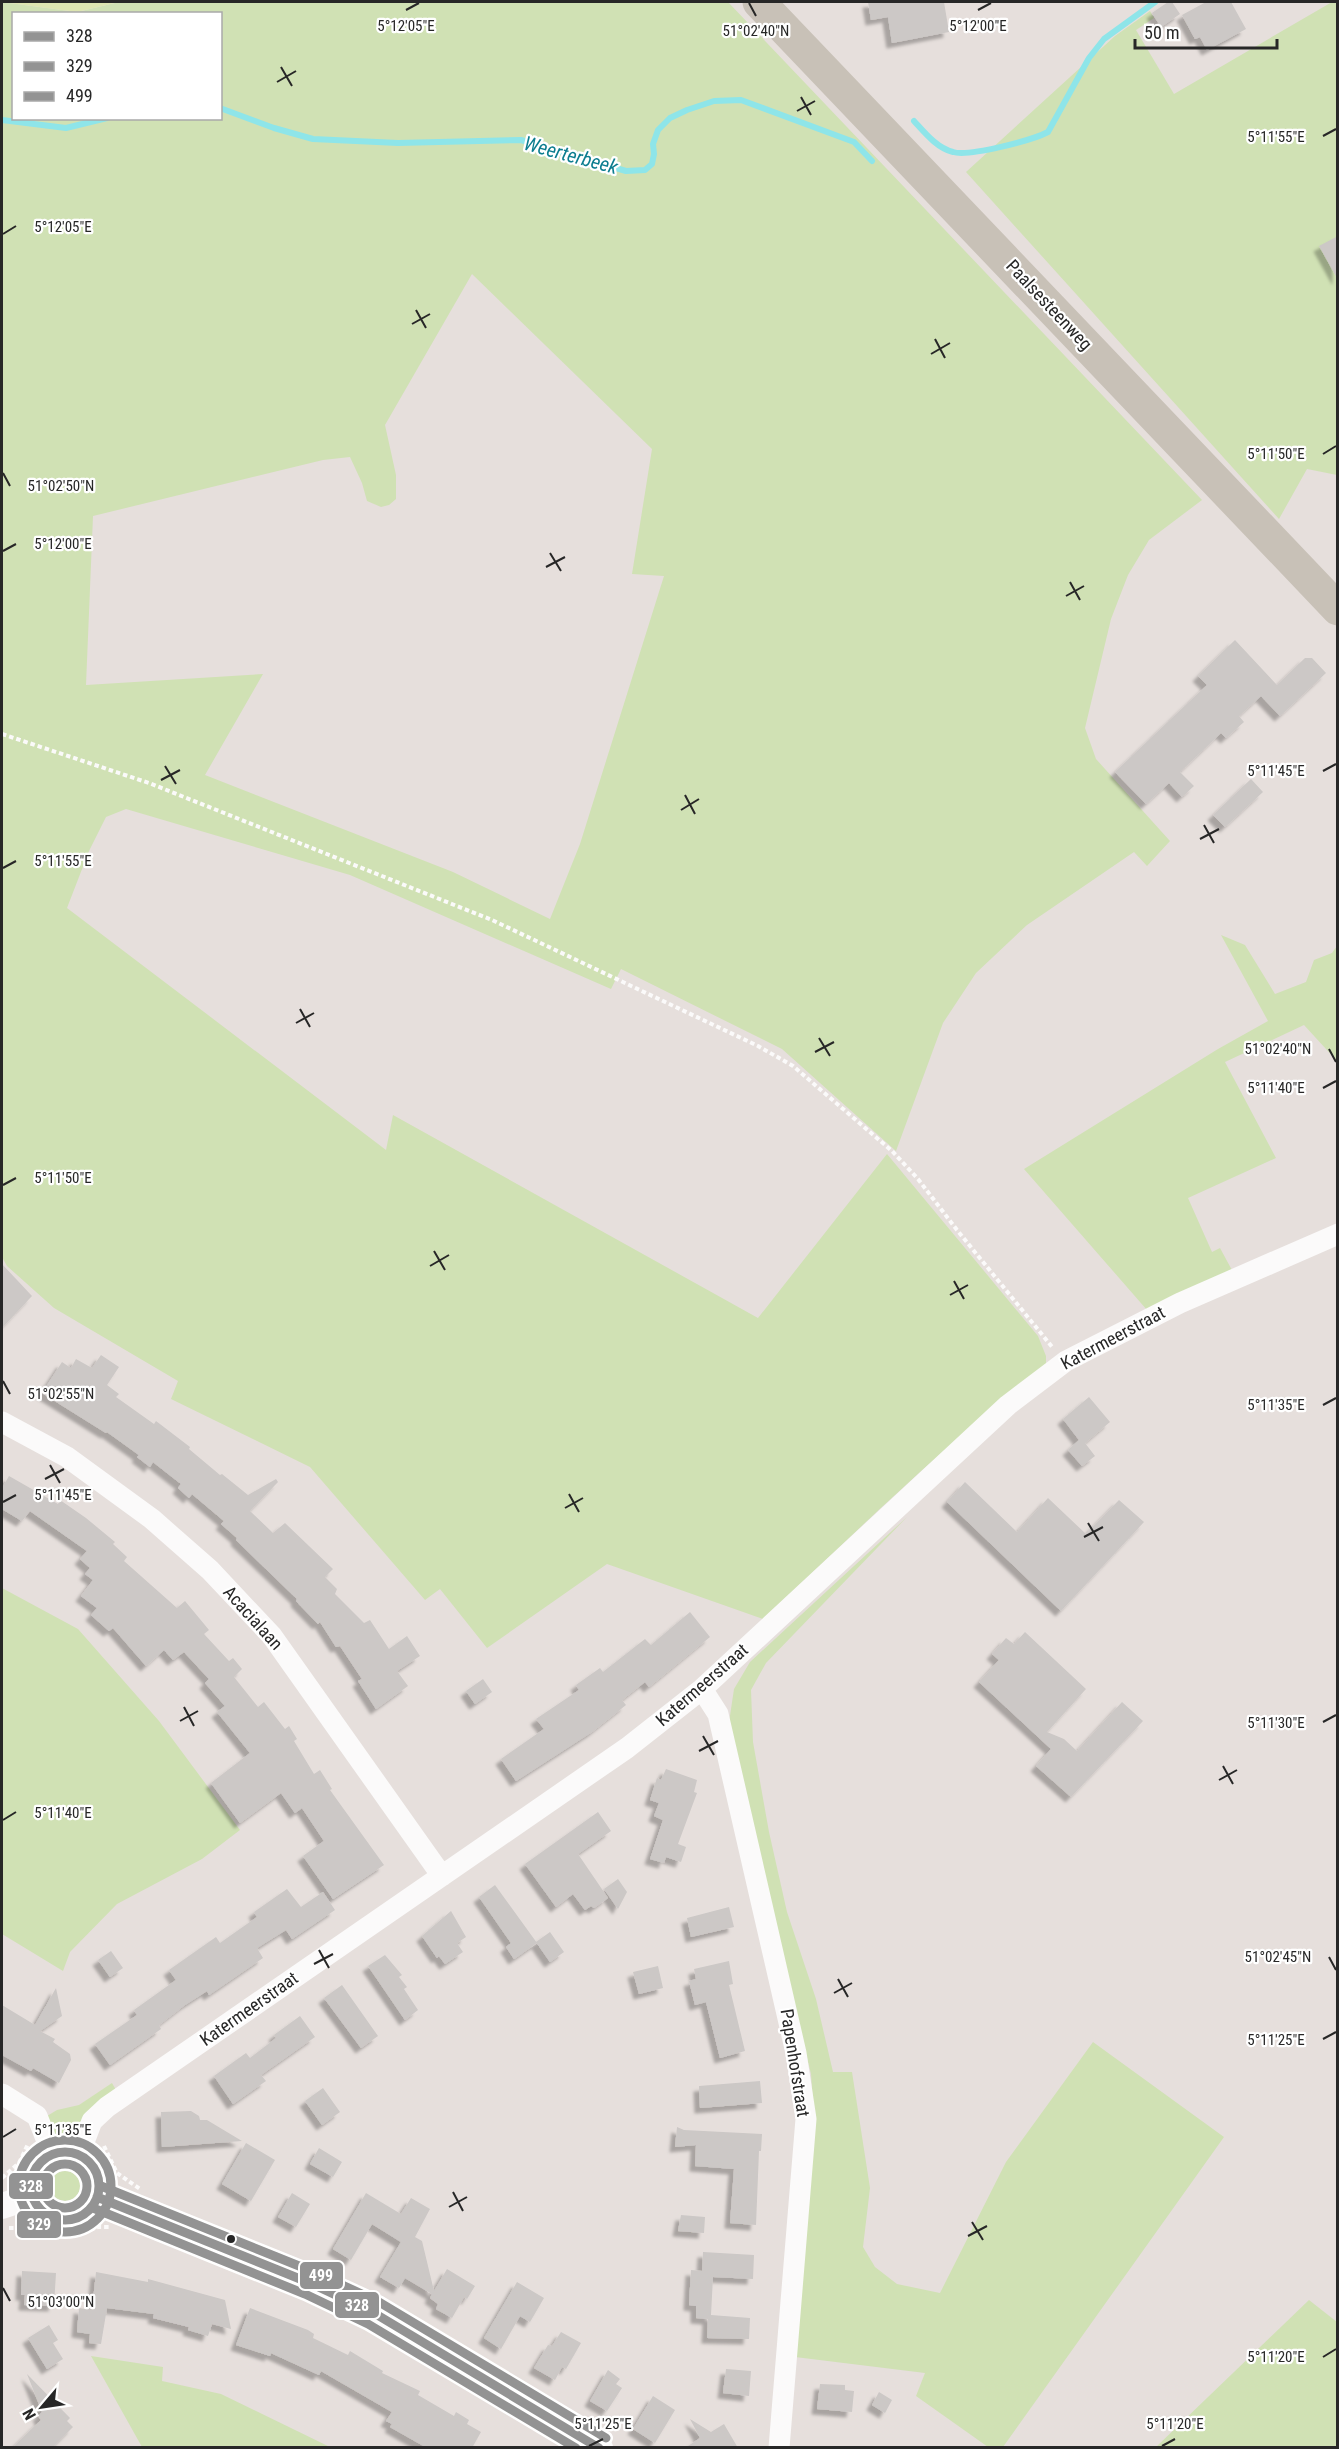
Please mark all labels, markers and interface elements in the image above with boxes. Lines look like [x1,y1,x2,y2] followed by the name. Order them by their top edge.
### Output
[12,12,222,120] legend
[1135,12,1278,50] scale bar
[377,17,435,35] text: 5°12'05"E
[949,17,1007,35] text: 5°12'00"E
[723,22,789,40] text: 51°02'40"N
[1144,22,1179,43] text: 50 m
[66,25,93,46] text: 328
[66,55,93,76] text: 329
[66,85,93,106] text: 499
[1247,128,1305,146] text: 5°11'55"E
[521,131,622,179] water label: Weerterbeek
[34,218,92,236] text: 5°12'05"E
[1002,255,1097,354] street label: Paalsesteenweg
[1247,445,1305,463] text: 5°11'50"E
[28,477,94,495] text: 51°02'50"N
[34,535,92,553] text: 5°12'00"E
[1247,762,1305,780] text: 5°11'45"E
[34,852,92,870] text: 5°11'55"E
[1245,1040,1311,1058] text: 51°02'40"N
[1247,1079,1305,1097] text: 5°11'40"E
[34,1169,92,1187] text: 5°11'50"E
[1057,1301,1168,1374] street label: Katermeerstraat
[28,1385,94,1403] text: 51°02'55"N
[1247,1396,1305,1414] text: 5°11'35"E
[34,1486,92,1504] text: 5°11'45"E
[219,1581,287,1654] street label: Acacialaan
[651,1639,752,1730] street label: Katermeerstraat
[1247,1714,1305,1732] text: 5°11'30"E
[34,1804,92,1822] text: 5°11'40"E
[1245,1948,1311,1966] text: 51°02'45"N
[196,1967,302,2050] street label: Katermeerstraat
[777,2007,814,2118] street label: Papenhofstraat
[1247,2031,1305,2049] text: 5°11'25"E
[34,2121,92,2139] text: 5°11'35"E
[8,2172,54,2200] line badge: 328
[19,2177,43,2196] text: 328
[16,2210,62,2239] line badge: 329
[27,2215,51,2234] text: 329
[225,2233,237,2245] unlabelled marker
[299,2261,344,2290] line badge: 499
[309,2266,333,2285] text: 499
[334,2291,380,2319] line badge: 328
[28,2293,94,2311] text: 51°03'00"N
[345,2296,369,2315] text: 328
[1247,2348,1305,2366] text: 5°11'20"E
[12,2377,72,2437] north arrow
[19,2405,40,2423] text: N
[574,2415,632,2433] text: 5°11'25"E
[1146,2415,1204,2433] text: 5°11'20"E

